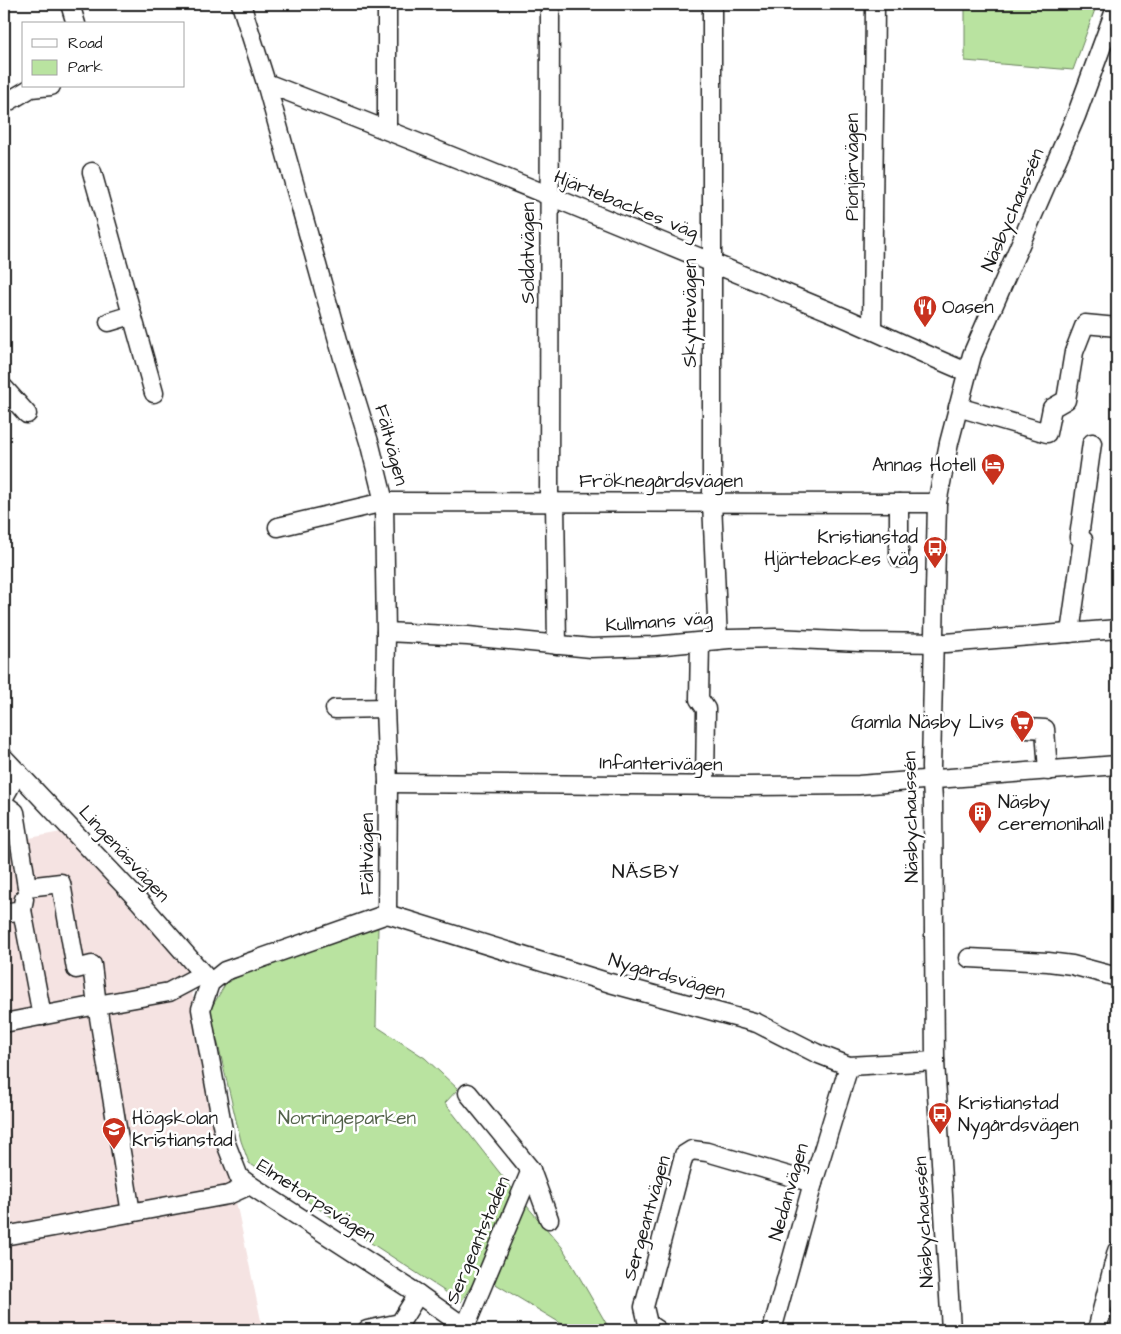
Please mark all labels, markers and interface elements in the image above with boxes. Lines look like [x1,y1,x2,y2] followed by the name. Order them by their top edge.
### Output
[22,22,185,88] legend
[68,33,103,54] text: Road
[68,57,103,78] text: Park
[839,113,867,221] street label: Pionjärvägen
[975,144,1052,276] street label: Näsbychaussén
[549,164,703,247] street label: Hjärtebackes väg
[515,202,543,304] street label: Soldatvägen
[677,258,705,368] street label: Skyttevägen
[912,294,938,328] restaurant icon: Oasen
[942,294,994,321] place label: Oasen
[366,402,415,489] street label: Fältvägen
[872,452,976,479] place label: Annas Hotell
[980,452,1006,486] hotel icon: Annas Hotell
[579,468,743,496] street label: Fröknegårdsvägen
[764,524,918,574] place label: Kristianstad Hjärtebackes väg
[922,535,948,569] bus stop icon: Kristianstad Hjärtebackes väg
[604,605,714,640] street label: Kullmans väg
[851,709,1004,737] place label: Gamla Näsby Livs
[1009,709,1035,743] supermarket icon: Gamla Näsby Livs
[599,749,723,780] street label: Infanterivägen
[896,751,927,883] street label: Näsbychaussén
[998,789,1104,838] place label: Näsby ceremonihall
[71,800,176,909] street label: Lingenäsvägen
[967,800,993,834] building icon: Näsby ceremonihall
[354,813,382,895] street label: Fältvägen
[612,858,680,886] district label: NÄSBY
[605,946,729,1007] street label: Nygårdsvägen
[958,1090,1079,1140] place label: Kristianstad Nygårdsvägen
[927,1101,953,1135] bus stop icon: Kristianstad Nygårdsvägen
[132,1105,233,1154] place label: Högskolan Kristianstad
[278,1105,416,1133] park label: Norringeparken
[101,1116,127,1150] school or university icon: Högskolan Kristianstad
[762,1140,817,1244] street label: Nedanvägen
[250,1152,381,1251] street label: Elmetorpsvägen
[616,1152,679,1284] street label: Sergeantvägen
[907,1155,942,1289] street label: Näsbychaussén
[439,1172,518,1308] street label: Sergeantstaden

